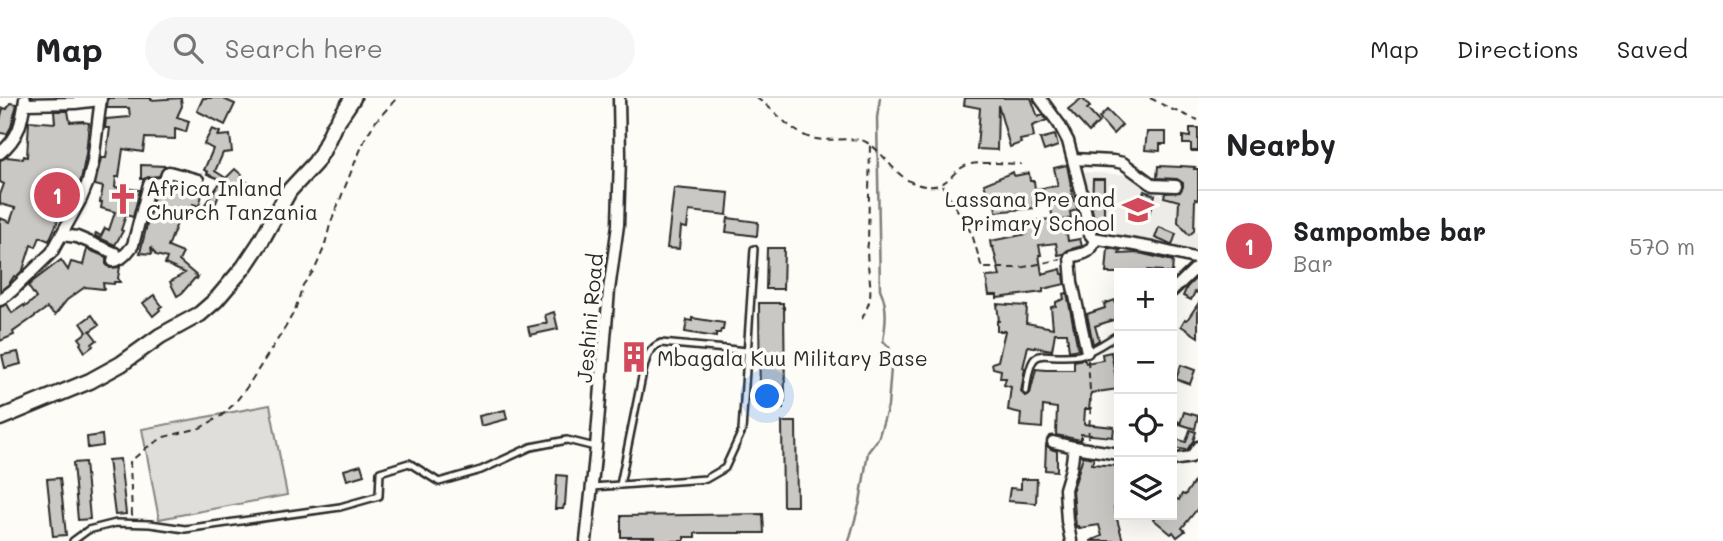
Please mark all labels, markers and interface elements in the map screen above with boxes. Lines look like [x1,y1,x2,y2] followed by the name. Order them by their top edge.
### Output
[145,17,635,80] search box
[35,27,103,70] text: Map
[169,29,207,67] icon: search
[225,31,383,65] text: Search here
[1370,33,1419,64] text: Map
[1457,33,1579,64] text: Directions
[1617,33,1688,64] text: Saved
[1226,124,1336,164] text: Nearby
[34,169,80,221] pin: 1
[146,174,318,225] place label: Africa Inland Church Tanzania
[106,182,140,216] church icon: Africa Inland Church Tanzania
[945,185,1115,236] place label: Lassana Pre and Primary School
[1121,193,1155,227] school or university icon: Lassana Pre and Primary School
[1293,214,1486,248] text: Sampombe bar
[1244,231,1254,261] text: 1
[1629,231,1695,261] text: 570 m
[1293,248,1333,278] text: Bar
[570,252,608,384] street label: Jeshini Road
[1114,268,1177,520] map controls
[1114,268,1177,331] button: +
[1114,331,1177,394] button: −
[617,340,651,374] building icon: Mbagala Kuu Military Base
[657,344,928,371] place label: Mbagala Kuu Military Base
[750,379,784,413] your location
[1114,394,1177,457] button: locate
[1114,457,1177,520] button: layers

